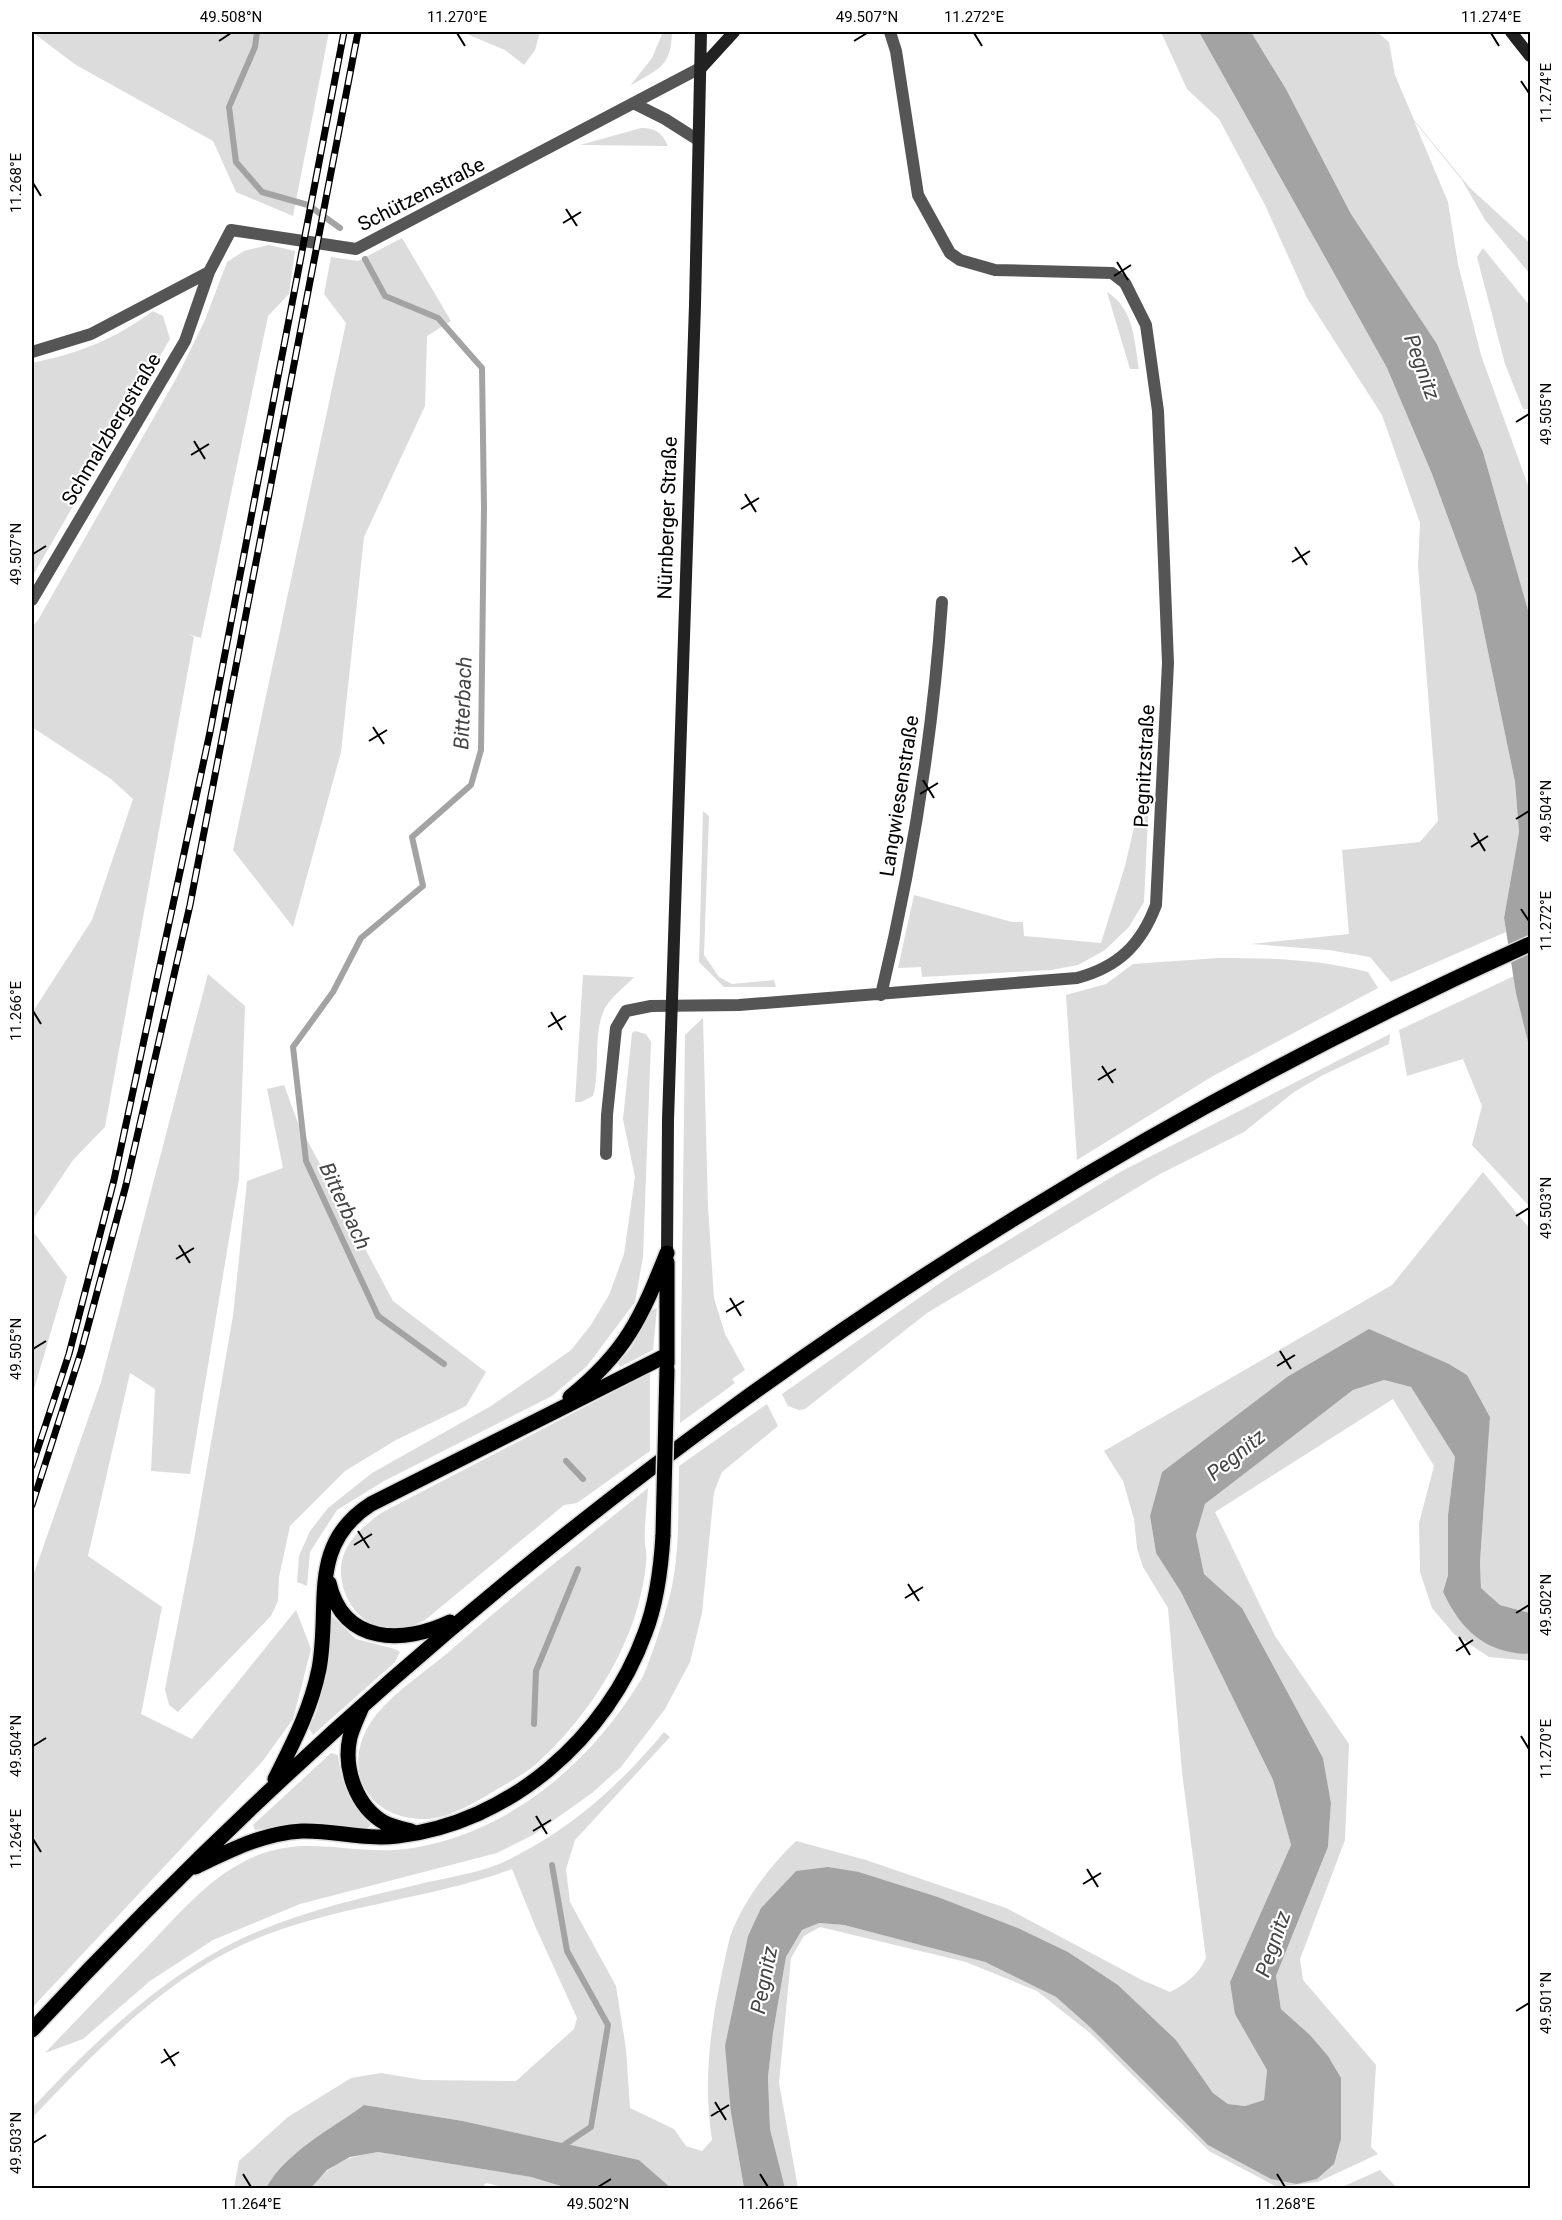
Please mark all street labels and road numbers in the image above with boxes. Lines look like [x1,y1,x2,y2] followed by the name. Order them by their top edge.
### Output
[354,152,488,236] street label: Schützenstraße
[56,349,166,509] street label: Schmalzbergstraße
[652,436,682,600] street label: Nürnberger Straße
[1129,704,1159,828] street label: Pegnitzstraße
[874,714,924,878] street label: Langwiesenstraße

